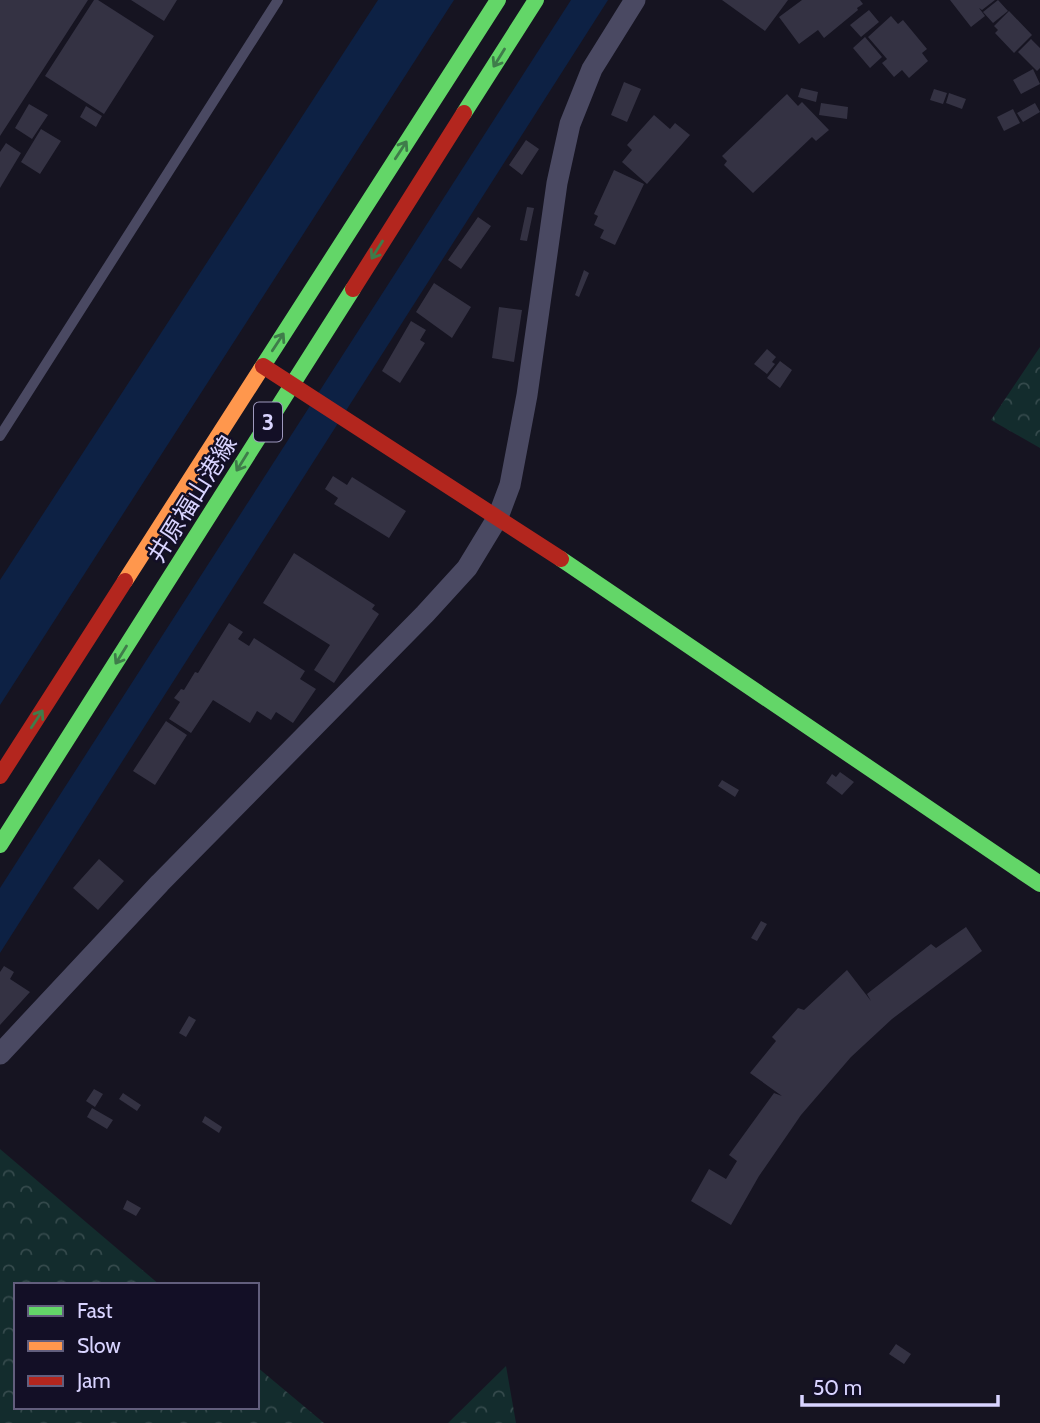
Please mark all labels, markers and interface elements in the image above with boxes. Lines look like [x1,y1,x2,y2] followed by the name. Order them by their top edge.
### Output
[492,47,506,67] one-way arrow
[394,141,409,160] one-way arrow
[370,239,384,259] one-way arrow
[272,332,286,352] one-way arrow
[254,402,282,442] road number: 3
[142,430,242,568] street label: 井原福山港線
[235,452,249,472] one-way arrow
[113,644,127,664] one-way arrow
[30,709,44,729] one-way arrow
[14,1283,259,1409] legend
[77,1298,113,1323] text: Fast
[77,1333,121,1358] text: Slow
[802,1364,998,1408] scale bar
[76,1368,111,1393] text: Jam
[813,1375,862,1400] text: 50 m

